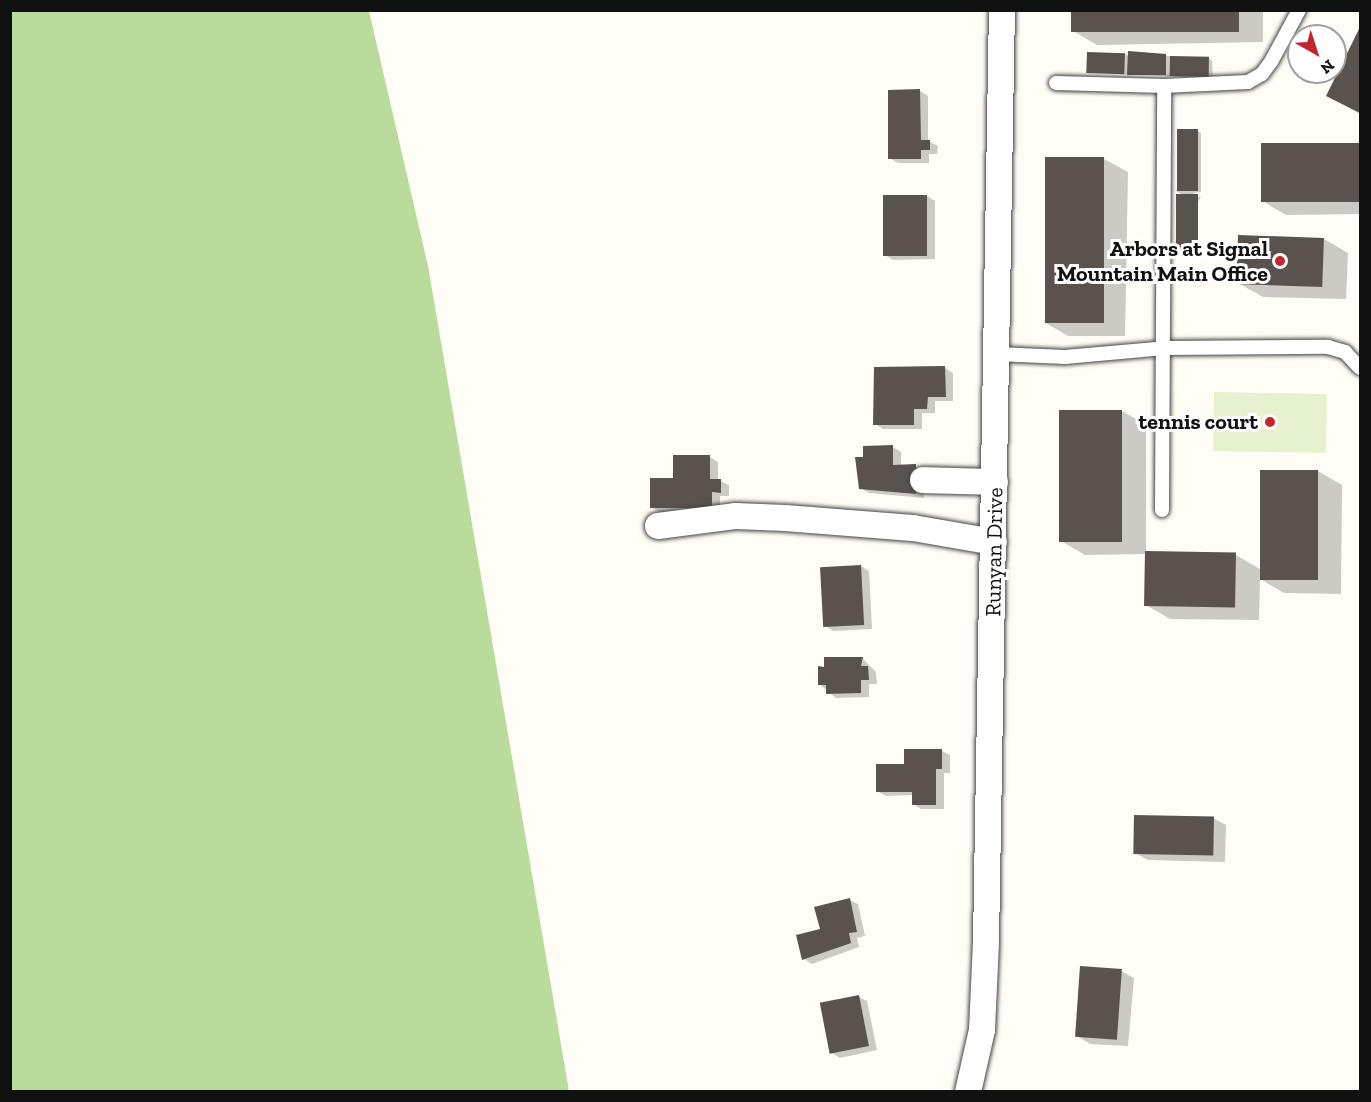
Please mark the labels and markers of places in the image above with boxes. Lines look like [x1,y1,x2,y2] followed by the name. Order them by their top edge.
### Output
[1057,235,1268,286] place label: Arbors at Signal Mountain Main Office
[1273,254,1287,268] marker: Arbors at Signal Mountain Main Office
[1139,409,1258,435] place label: tennis court
[1263,415,1277,429] marker: tennis court

